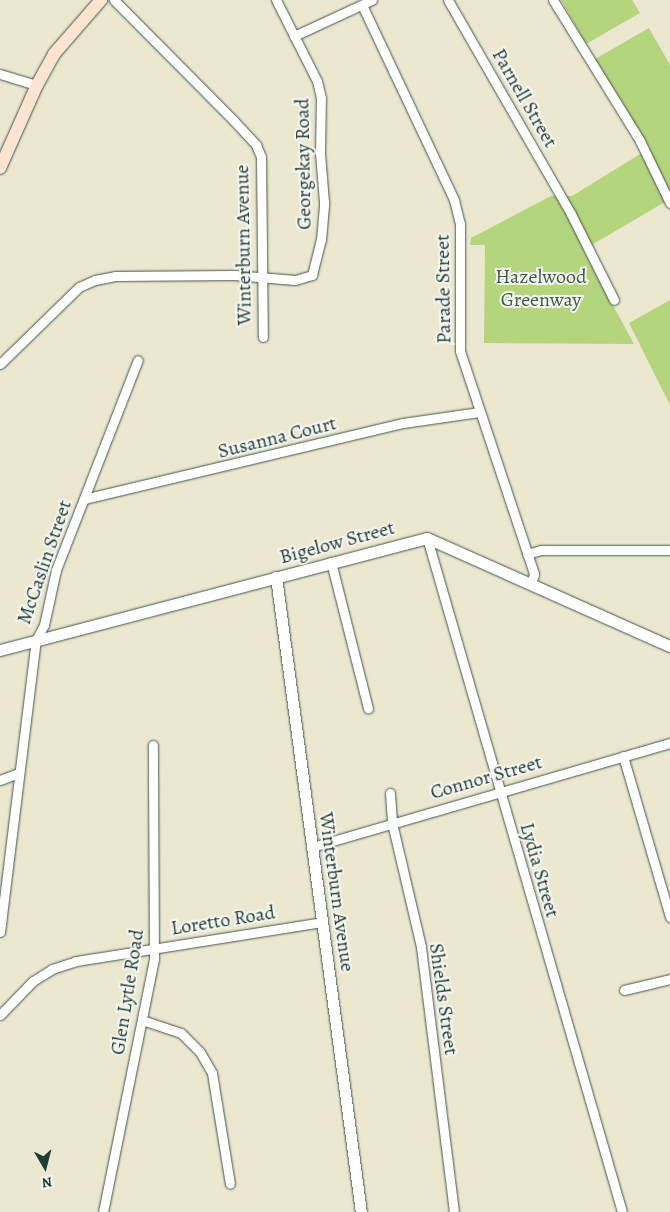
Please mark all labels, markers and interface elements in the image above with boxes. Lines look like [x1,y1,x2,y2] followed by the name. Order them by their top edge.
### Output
[487,44,563,152] street label: Parnell Street
[290,98,316,230] street label: Georgekay Road
[230,164,256,326] street label: Winterburn Avenue
[430,234,456,344] street label: Parade Street
[495,264,587,311] park label: Hazelwood Greenway
[215,411,339,463] street label: Susanna Court
[12,497,76,627] street label: McCaslin Street
[277,515,397,569] street label: Bigelow Street
[428,750,544,804] street label: Connor Street
[314,811,360,973] street label: Winterburn Avenue
[515,820,565,920] street label: Lydia Street
[169,900,277,940] street label: Loretto Road
[105,928,149,1056] street label: Glen Lytle Road
[424,942,464,1056] street label: Shields Street
[20,1142,70,1192] north arrow
[41,1172,54,1192] text: N

